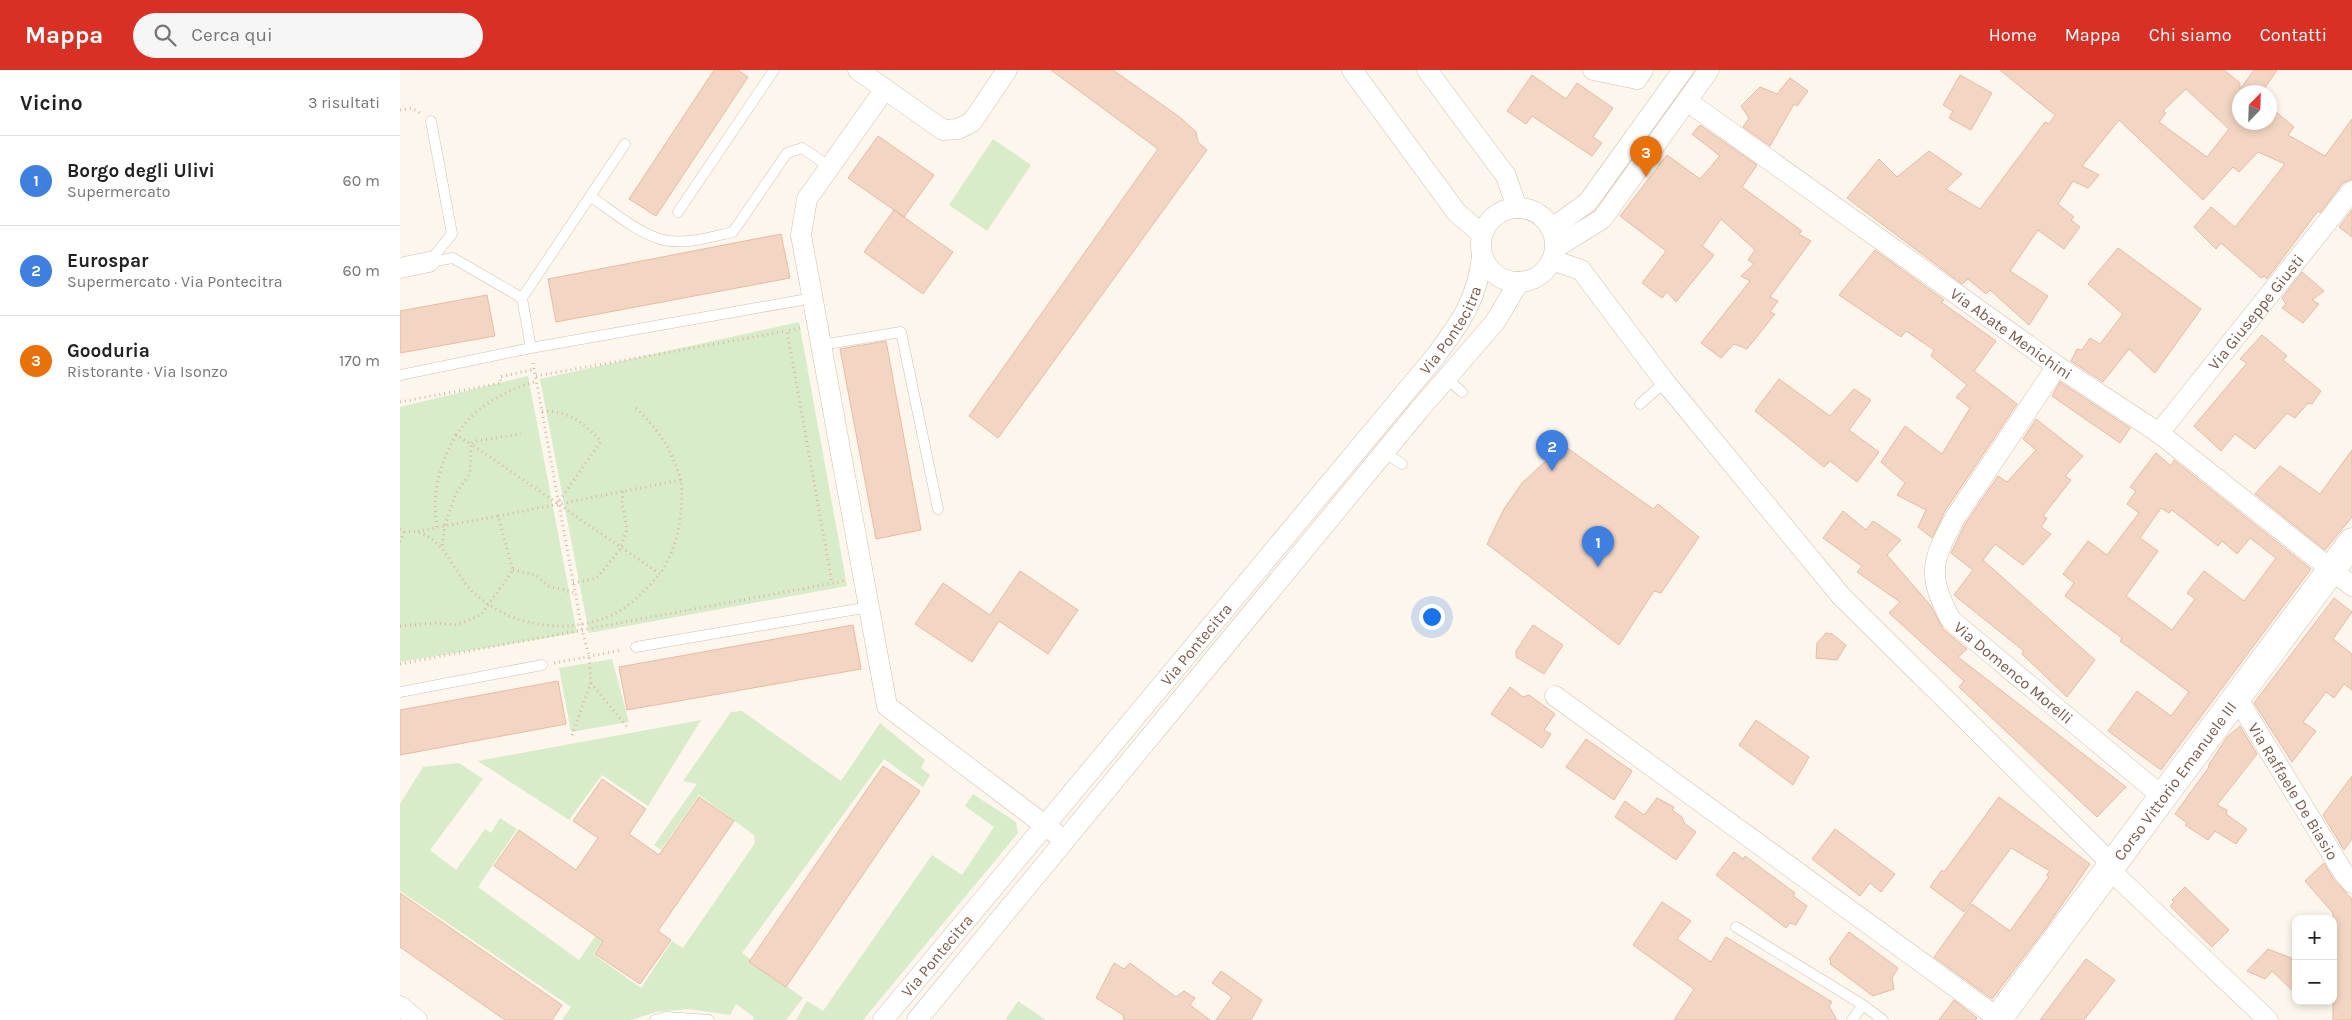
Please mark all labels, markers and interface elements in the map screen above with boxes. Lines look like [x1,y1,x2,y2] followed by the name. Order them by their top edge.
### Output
[133,13,483,58] search box
[25,21,103,49] text: Mappa
[151,21,179,49] icon: search
[191,24,273,46] text: Cerca qui
[1989,24,2037,46] text: Home
[2065,24,2121,46] text: Mappa
[2149,24,2232,46] text: Chi siamo
[2260,24,2327,46] text: Contatti
[2232,85,2277,130] north arrow
[20,91,83,115] text: Vicino
[308,93,380,112] text: 3 risultati
[1630,136,1662,177] pin: 3
[67,160,215,182] text: Borgo degli Ulivi
[33,171,39,190] text: 1
[343,171,380,190] text: 60 m
[67,182,171,201] text: Supermercato
[67,250,148,272] text: Eurospar
[2204,250,2308,373] street label: Via Giuseppe Giusti
[31,261,41,280] text: 2
[343,261,380,280] text: 60 m
[67,272,282,291] text: Supermercato · Via Pontecitra
[1415,283,1485,378] street label: Via Pontecitra
[1947,283,2076,383] street label: Via Abate Menichini
[67,340,150,362] text: Gooduria
[31,351,41,370] text: 3
[339,351,380,370] text: 170 m
[67,362,228,381] text: Ristorante · Via Isonzo
[1536,430,1568,471] pin: 2
[1582,526,1614,567] pin: 1
[1156,599,1236,689] street label: Via Pontecitra
[1419,604,1445,630] your location
[1950,617,2077,728] street label: Via Domenco Morelli
[2109,697,2240,864] street label: Corso Vittorio Emanuele III
[2245,719,2343,863] street label: Via Raffaele De Biasio
[897,910,977,1001] street label: Via Pontecitra
[2292,915,2337,1005] map controls
[2292,915,2337,960] button: +
[2292,960,2337,1005] button: −

